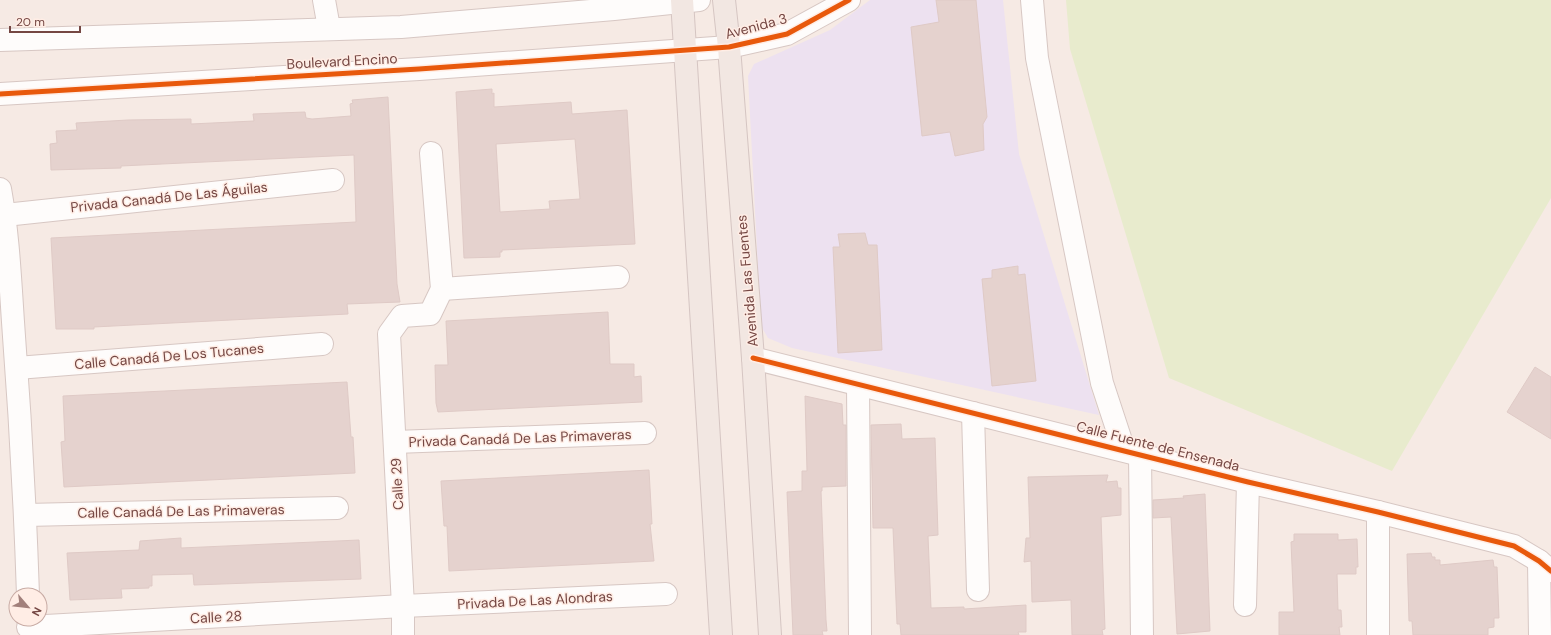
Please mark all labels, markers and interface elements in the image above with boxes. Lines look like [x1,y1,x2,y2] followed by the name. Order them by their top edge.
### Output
[10,8,80,34] scale bar
[723,9,789,43] street label: Avenida 3
[16,14,45,30] text: 20 m
[286,49,398,73] street label: Boulevard Encino
[70,178,268,216] street label: Privada Canadá De Las Águilas
[732,214,762,348] street label: Avenida Las Fuentes
[73,339,265,373] street label: Calle Canadá De Los Tucanes
[1075,417,1241,475] street label: Calle Fuente de Ensenada
[408,425,632,451] street label: Privada Canadá De Las Primaveras
[387,457,407,511] street label: Calle 29
[77,500,285,522] street label: Calle Canadá De Las Primaveras
[8,587,48,627] north arrow
[457,587,613,613] street label: Privada De Las Alondras
[29,605,45,619] text: N
[190,607,242,627] street label: Calle 28

